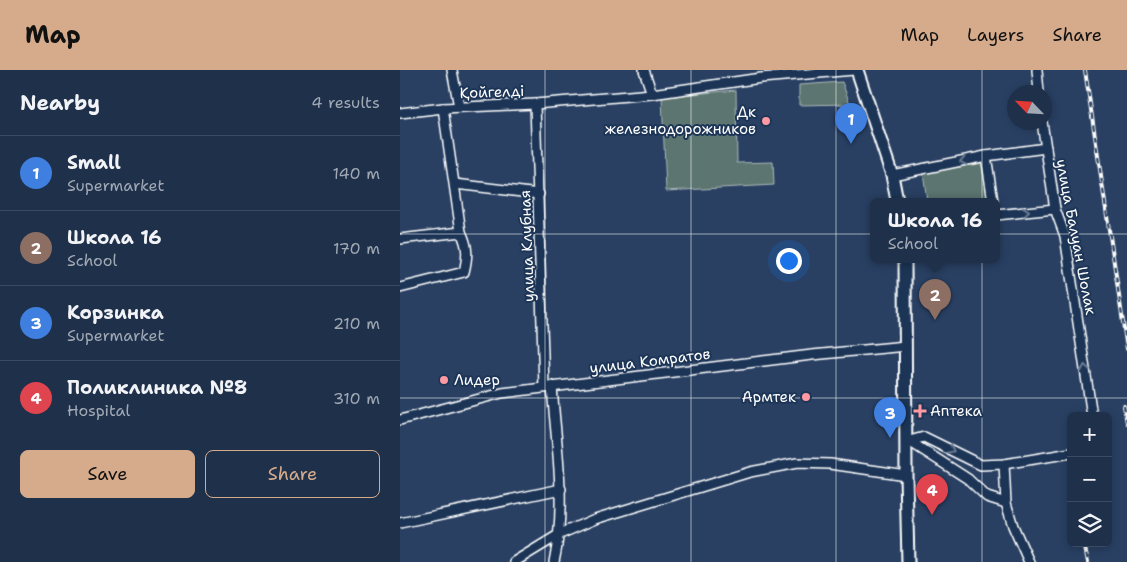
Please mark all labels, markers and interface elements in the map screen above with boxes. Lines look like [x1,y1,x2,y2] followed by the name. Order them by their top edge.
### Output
[25,19,81,51] text: Map
[901,23,939,47] text: Map
[967,23,1024,47] text: Layers
[1052,23,1102,47] text: Share
[459,81,525,103] street label: Қойгелді
[1007,85,1052,130] north arrow
[20,89,100,117] text: Nearby
[311,92,380,113] text: 4 results
[605,102,756,139] place label: Дк железнодорожников
[835,103,867,144] pin: 1
[760,115,772,127] marker: Дк железнодорожников
[67,150,121,175] text: Small
[959,155,968,165] one-way arrow
[1051,157,1101,317] street label: улица Балуан Шолак
[32,163,40,184] text: 1
[333,163,380,184] text: 140 m
[67,175,164,196] text: Supermarket
[515,190,539,302] street label: улица Клубная
[870,198,1000,263] popup
[1022,207,1030,218] one-way arrow
[888,208,982,233] text: Школа 16
[67,225,162,250] text: Школа 16
[888,233,938,254] text: School
[30,238,42,259] text: 2
[333,238,380,259] text: 170 m
[776,248,802,274] your location
[67,250,117,271] text: School
[919,279,951,320] pin: 2
[67,300,164,325] text: Корзинка
[30,313,42,334] text: 3
[333,313,380,334] text: 210 m
[67,325,164,346] text: Supermarket
[588,344,712,378] street label: улица Комратов
[1080,363,1091,371] one-way arrow
[454,370,500,390] place label: Лидер
[438,374,450,386] marker: Лидер
[67,375,247,400] text: Поликлиника №8
[742,387,796,407] place label: Армтек
[30,388,42,409] text: 4
[333,388,380,409] text: 310 m
[800,391,812,403] marker: Армтек
[874,397,906,438] pin: 3
[67,400,130,421] text: Hospital
[930,401,983,421] place label: Аптека
[914,405,926,417] marker: Аптека
[1067,412,1112,547] map controls
[1067,412,1112,457] button: +
[946,444,955,455] one-way arrow
[20,450,195,498] button: Save
[205,450,380,498] button: Share
[1067,457,1112,502] button: −
[916,474,948,515] pin: 4
[1067,502,1112,547] button: layers

